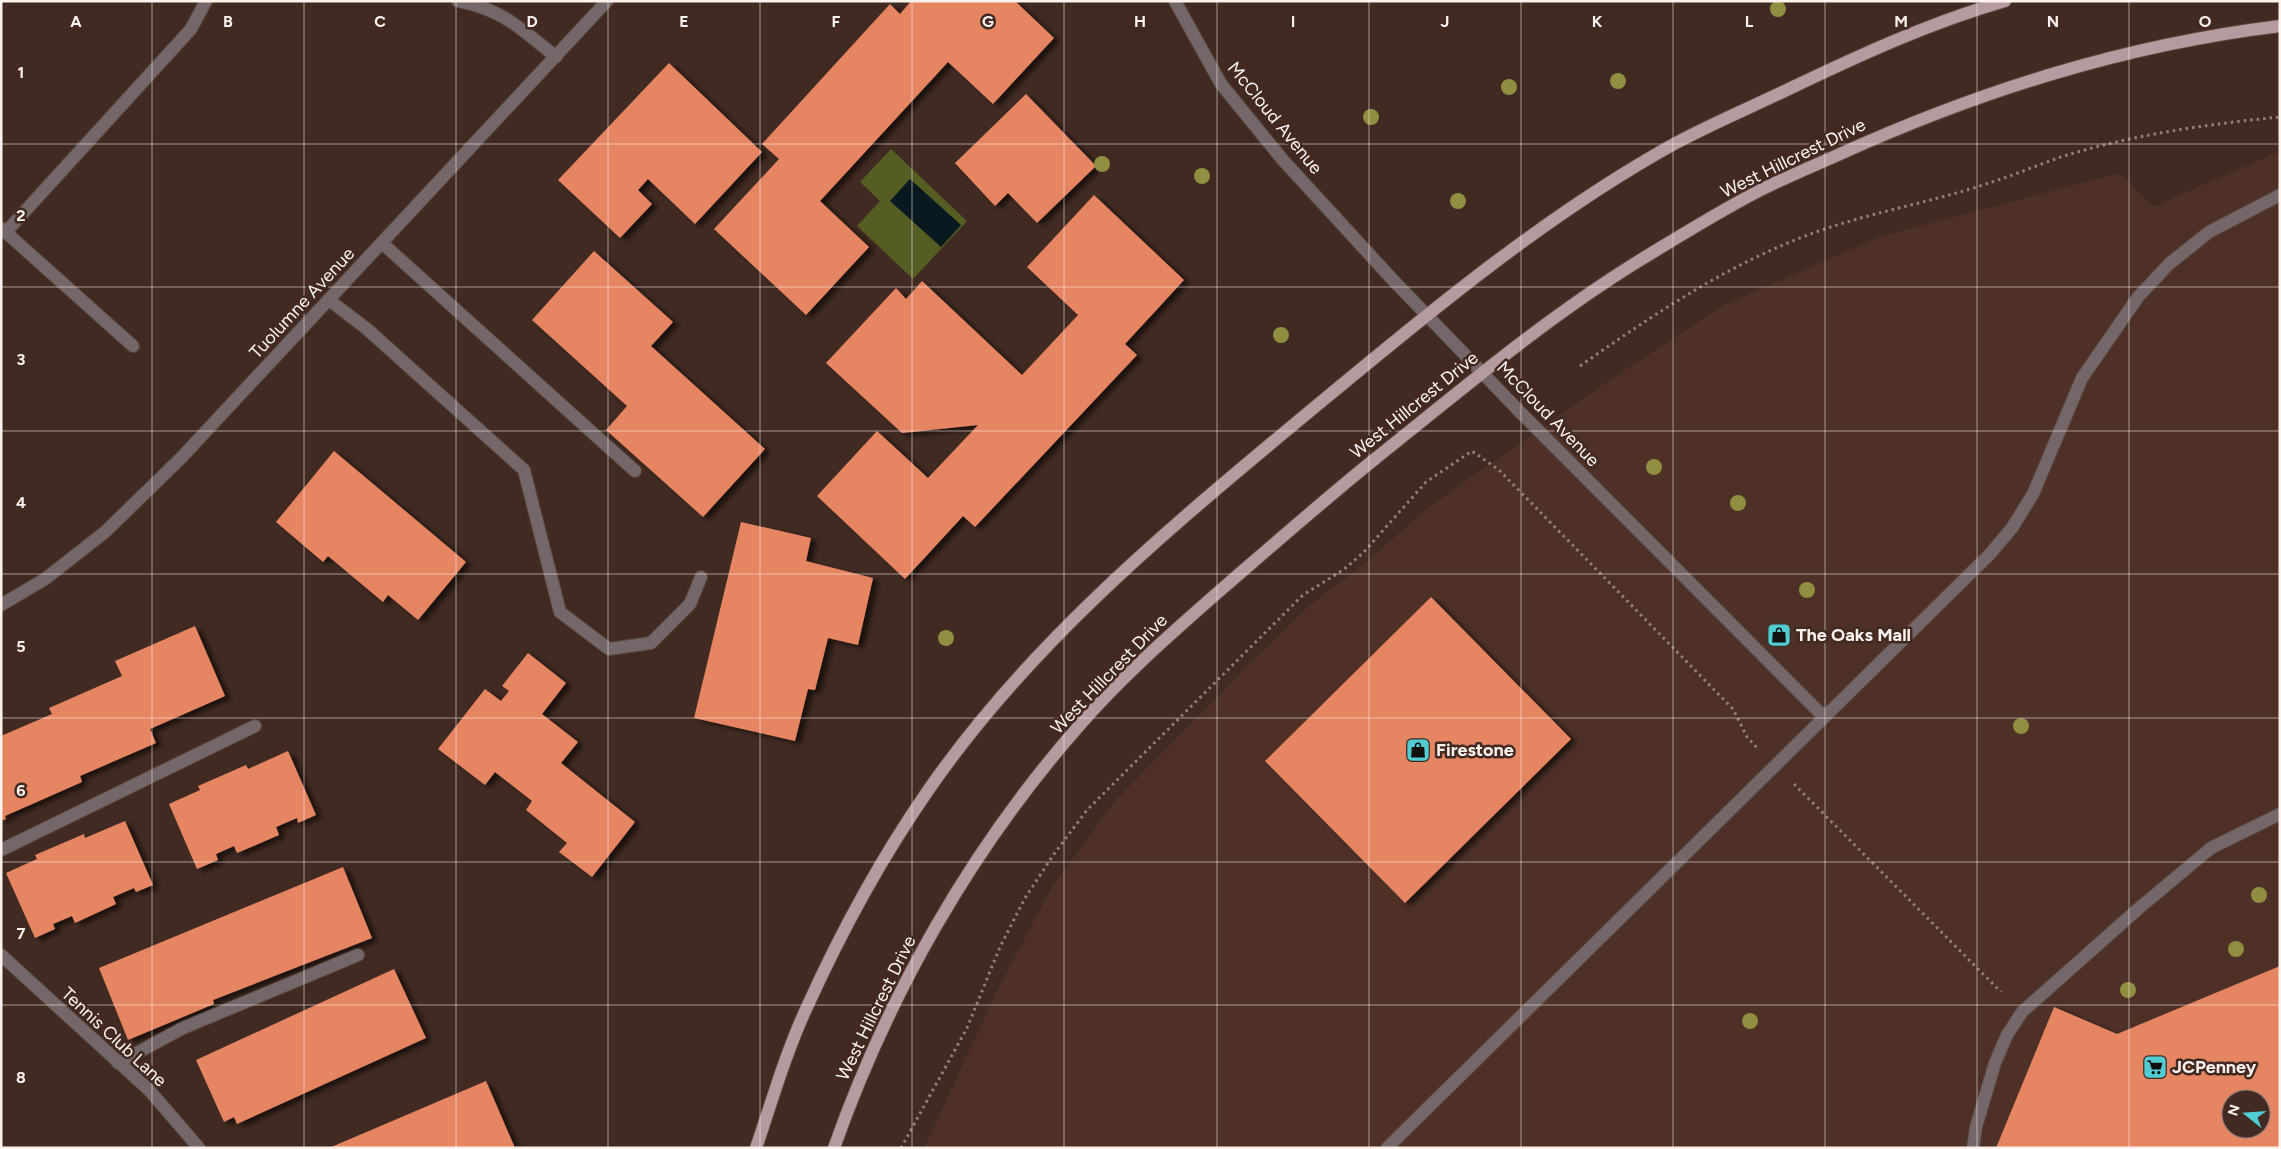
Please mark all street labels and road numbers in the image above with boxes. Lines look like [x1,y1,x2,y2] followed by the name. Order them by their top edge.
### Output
[1223,57,1327,179] street label: McCloud Avenue
[1717,113,1869,203] street label: West Hillcrest Drive
[245,243,359,363] street label: Tuolumne Avenue
[1345,346,1483,463] street label: West Hillcrest Drive
[1492,357,1604,471] street label: McCloud Avenue
[1046,609,1172,739] street label: West Hillcrest Drive
[831,932,921,1084] street label: West Hillcrest Drive
[57,983,171,1092] street label: Tennis Club Lane

